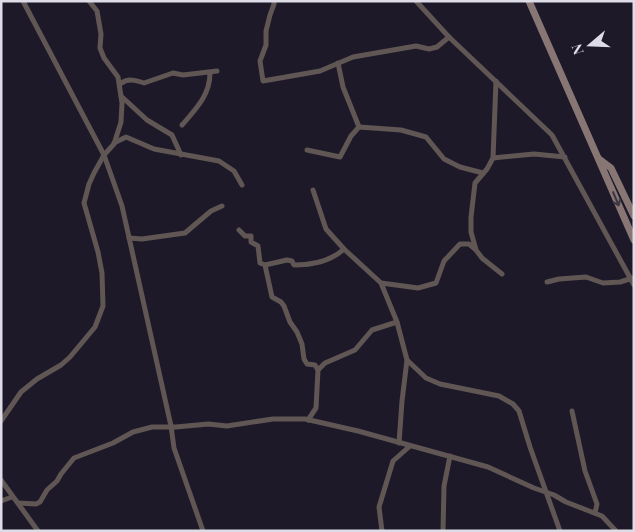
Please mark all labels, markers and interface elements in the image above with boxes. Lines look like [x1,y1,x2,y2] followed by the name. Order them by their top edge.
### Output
[565,20,615,70] north arrow
[567,42,588,57] text: N
[612,191,622,206] one-way arrow

